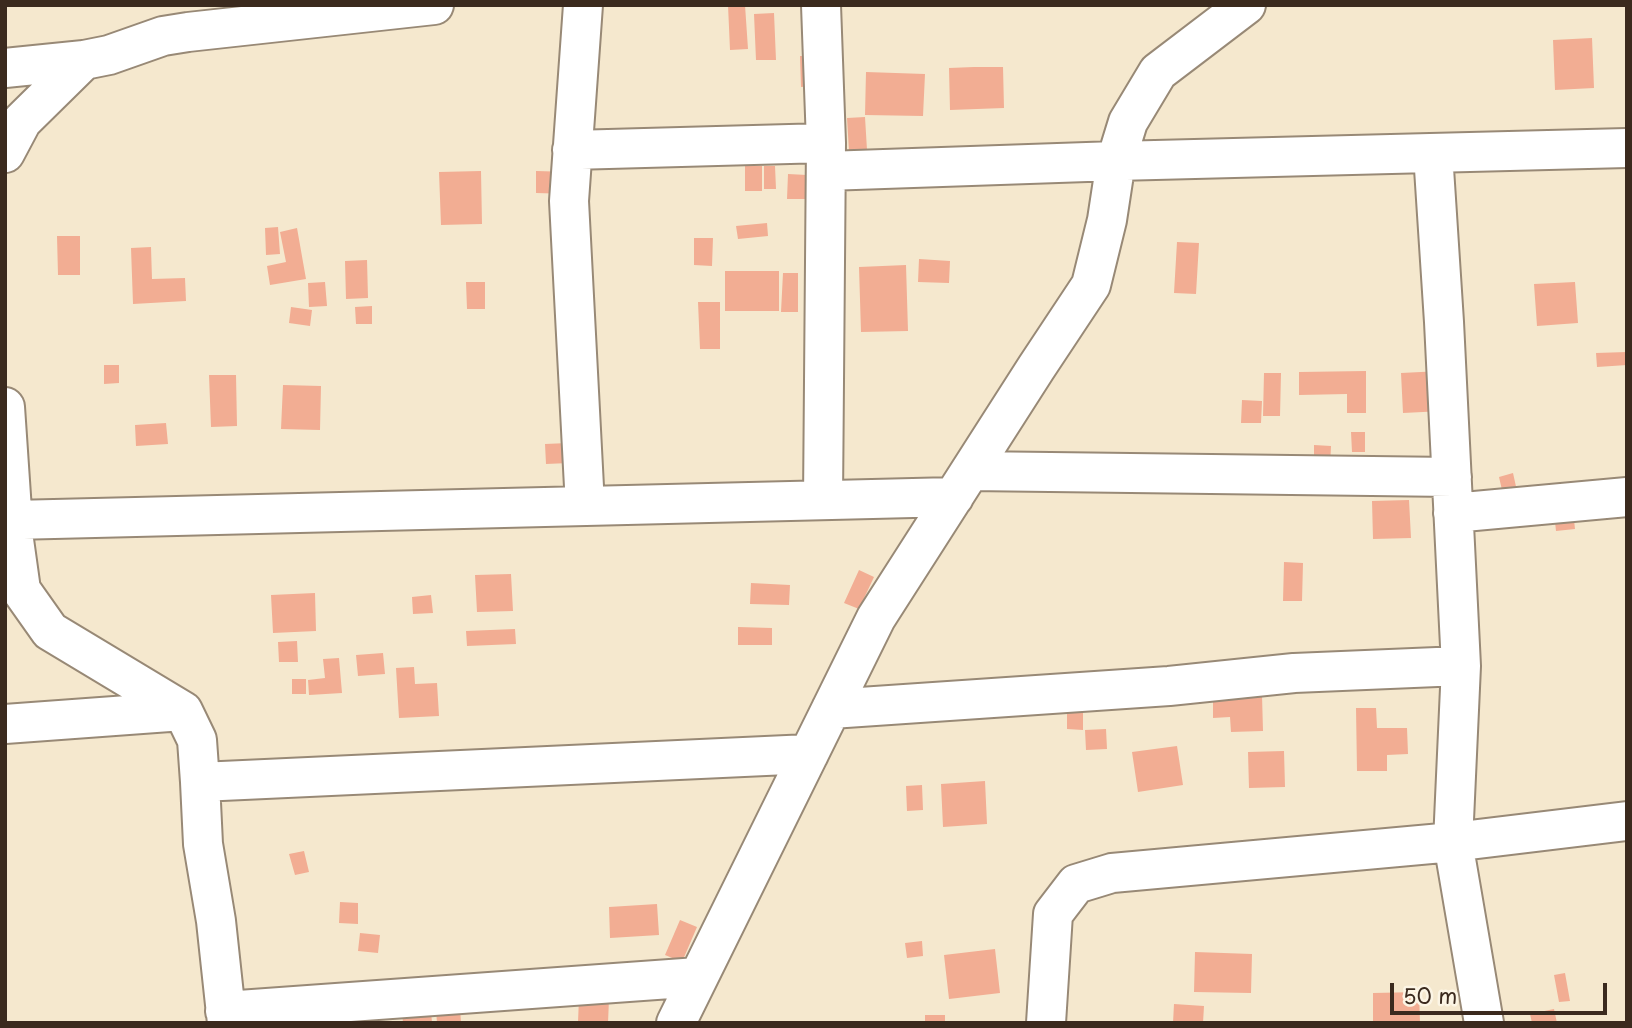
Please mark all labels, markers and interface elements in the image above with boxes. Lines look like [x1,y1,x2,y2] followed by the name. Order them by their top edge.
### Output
[1394,968,1611,1012] scale bar
[1403,979,1457,1011] text: 50 m

